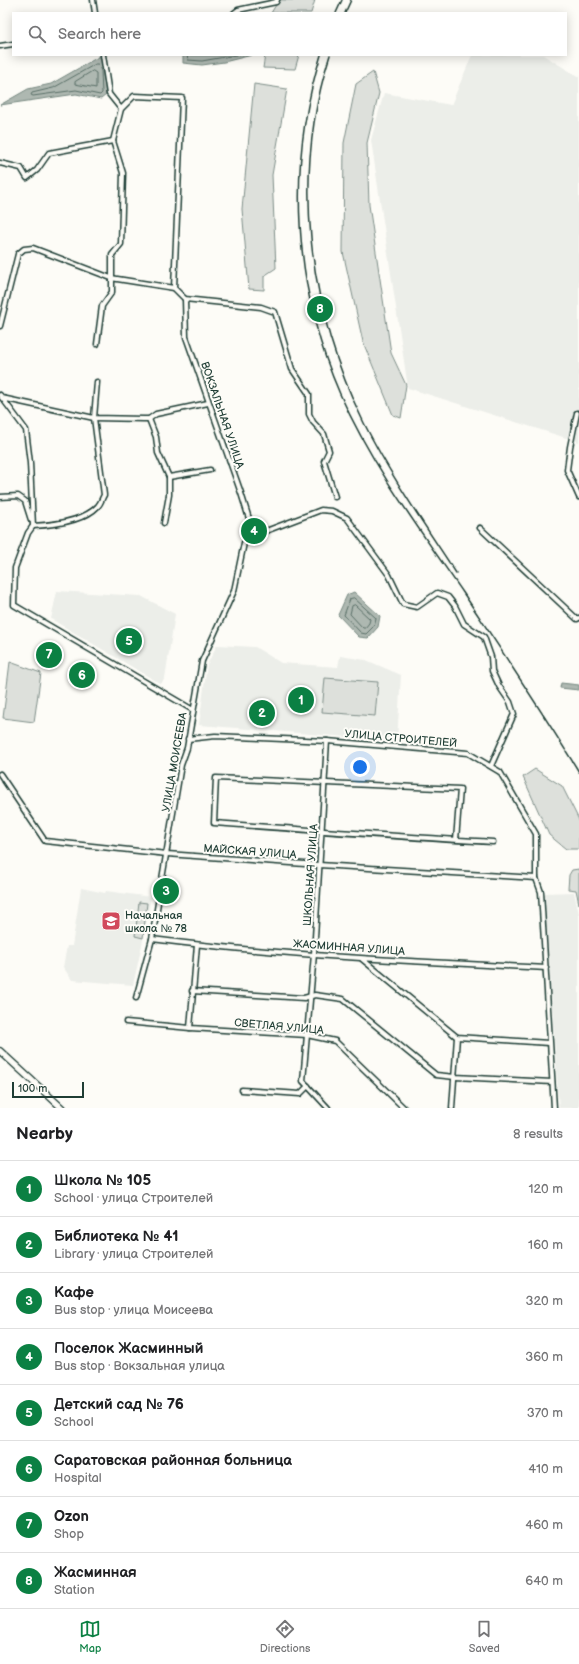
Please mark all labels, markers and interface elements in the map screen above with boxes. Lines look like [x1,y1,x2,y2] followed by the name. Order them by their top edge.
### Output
[12,12,567,56] search box
[26,23,48,45] icon: search
[58,25,141,44] text: Search here
[307,294,333,324] pin: 8
[198,360,247,471] street label: ВОКЗАЛЬНАЯ УЛИЦА
[241,516,267,546] pin: 4
[116,626,142,656] pin: 5
[36,640,62,670] pin: 7
[69,660,95,690] pin: 6
[288,685,314,715] pin: 1
[249,698,275,728] pin: 2
[159,711,190,813] street label: УЛИЦА МОИСЕЕВА
[344,727,458,750] street label: УЛИЦА СТРОИТЕЛЕЙ
[350,757,370,777] your location
[300,823,321,927] street label: ШКОЛЬНАЯ УЛИЦА
[203,842,297,861] street label: МАЙСКАЯ УЛИЦА
[153,876,179,906] pin: 3
[125,909,187,935] place label: Начальная школа № 78
[100,910,122,932] school or university icon: Начальная школа № 78
[293,937,406,958] street label: ЖАСМИННАЯ УЛИЦА
[234,1016,325,1037] street label: СВЕТЛАЯ УЛИЦА
[12,1080,84,1099] scale bar
[18,1082,47,1095] text: 100 m
[16,1124,73,1144] text: Nearby
[513,1126,563,1142] text: 8 results
[54,1171,151,1190] text: Школа № 105
[26,1181,32,1197] text: 1
[528,1181,563,1197] text: 120 m
[54,1190,213,1206] text: School · улица Строителей
[54,1227,178,1246] text: Библиотека № 41
[25,1237,33,1253] text: 2
[528,1237,563,1253] text: 160 m
[54,1246,214,1262] text: Library · улица Строителей
[54,1283,94,1302] text: Кафе
[25,1293,33,1309] text: 3
[525,1293,563,1309] text: 320 m
[54,1302,213,1318] text: Bus stop · улица Моисеева
[54,1339,203,1358] text: Поселок Жасминный
[25,1349,33,1365] text: 4
[525,1349,563,1365] text: 360 m
[54,1358,225,1374] text: Bus stop · Вокзальная улица
[54,1395,184,1414] text: Детский сад № 76
[25,1405,33,1421] text: 5
[527,1405,563,1421] text: 370 m
[54,1414,94,1430] text: School
[54,1451,292,1470] text: Саратовская районная больница
[25,1461,33,1477] text: 6
[528,1461,563,1477] text: 410 m
[54,1470,102,1486] text: Hospital
[54,1507,89,1526] text: Ozon
[25,1517,33,1533] text: 7
[525,1517,563,1533] text: 460 m
[54,1526,84,1542] text: Shop
[54,1563,137,1582] text: Жасминная
[25,1573,33,1589] text: 8
[525,1573,563,1589] text: 640 m
[54,1582,95,1598] text: Station
[79,1618,101,1655] tab: Map
[260,1618,310,1655] tab: Directions
[469,1618,500,1655] tab: Saved

